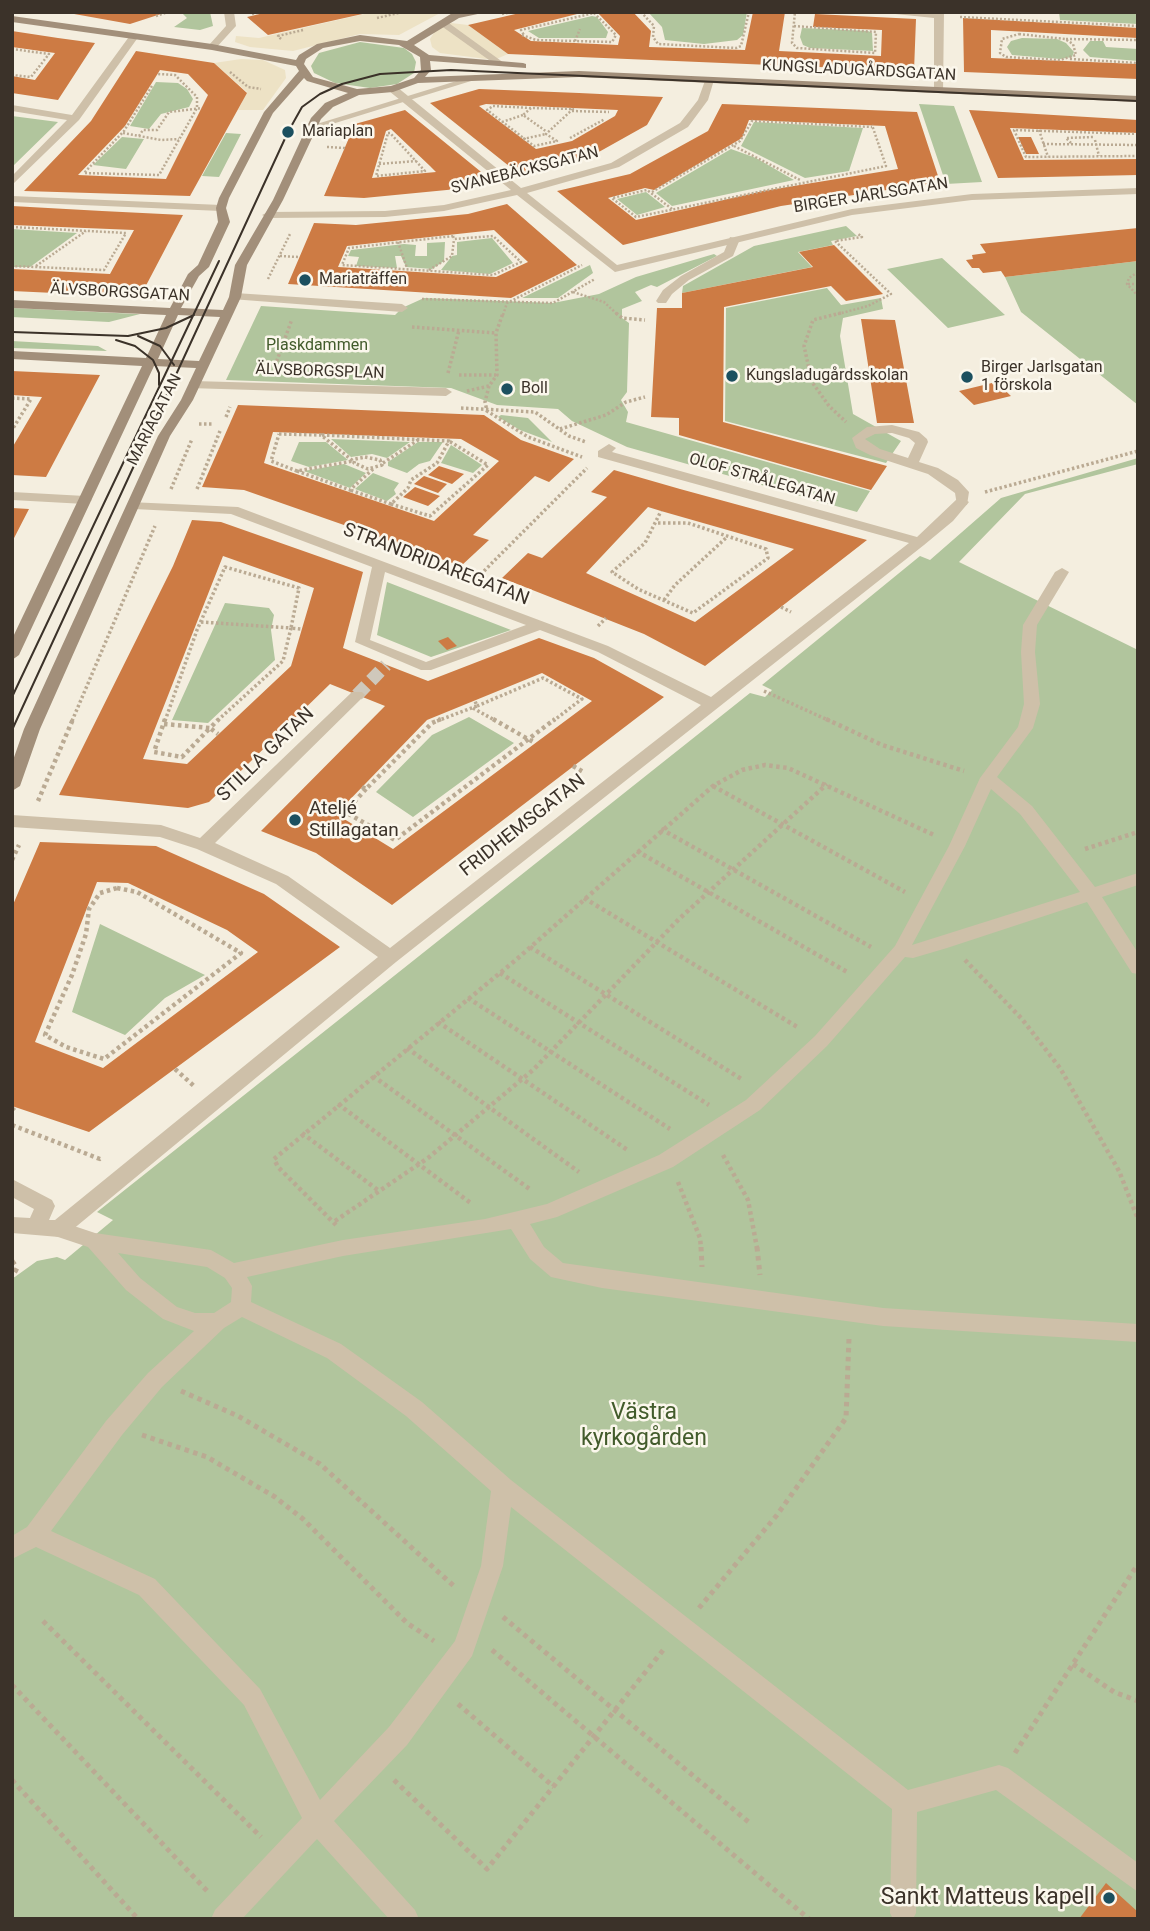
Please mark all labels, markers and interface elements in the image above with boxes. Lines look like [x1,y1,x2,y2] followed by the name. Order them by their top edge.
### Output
[761,56,957,86] street label: KUNGSLADUGÅRDSGATAN
[302,122,373,142] place label: Mariaplan
[280,124,296,140] marker: Mariaplan
[449,143,601,199] street label: SVANEBÄCKSGATAN
[792,174,950,218] street label: BIRGER JARLSGATAN
[319,270,407,290] place label: Mariaträffen
[297,272,313,288] marker: Mariaträffen
[50,280,190,306] street label: ÄLVSBORGSGATAN
[266,336,368,356] park label: Plaskdammen
[981,358,1103,396] place label: Birger Jarlsgatan 1 förskola
[255,360,385,384] street label: ÄLVSBORGSPLAN
[746,366,908,386] place label: Kungsladugårdsskolan
[724,368,740,384] marker: Kungsladugårdsskolan
[959,369,975,385] marker: Birger Jarlsgatan 1 förskola
[124,371,186,469] street label: MARIAGATAN
[521,379,548,399] place label: Boll
[499,381,515,397] marker: Boll
[687,450,837,510] street label: OLOF STRÅLEGATAN
[340,519,532,611] street label: STRANDRIDAREGATAN
[213,703,319,807] street label: STILLA GATAN
[456,770,590,882] street label: FRIDHEMSGATAN
[309,798,399,842] place label: Ateljé Stillagatan
[287,812,303,828] marker: Ateljé Stillagatan
[581,1399,707,1453] park label: Västra kyrkogården
[881,1884,1095,1912] place label: Sankt Matteus kapell
[1101,1890,1117,1906] marker: Sankt Matteus kapell

